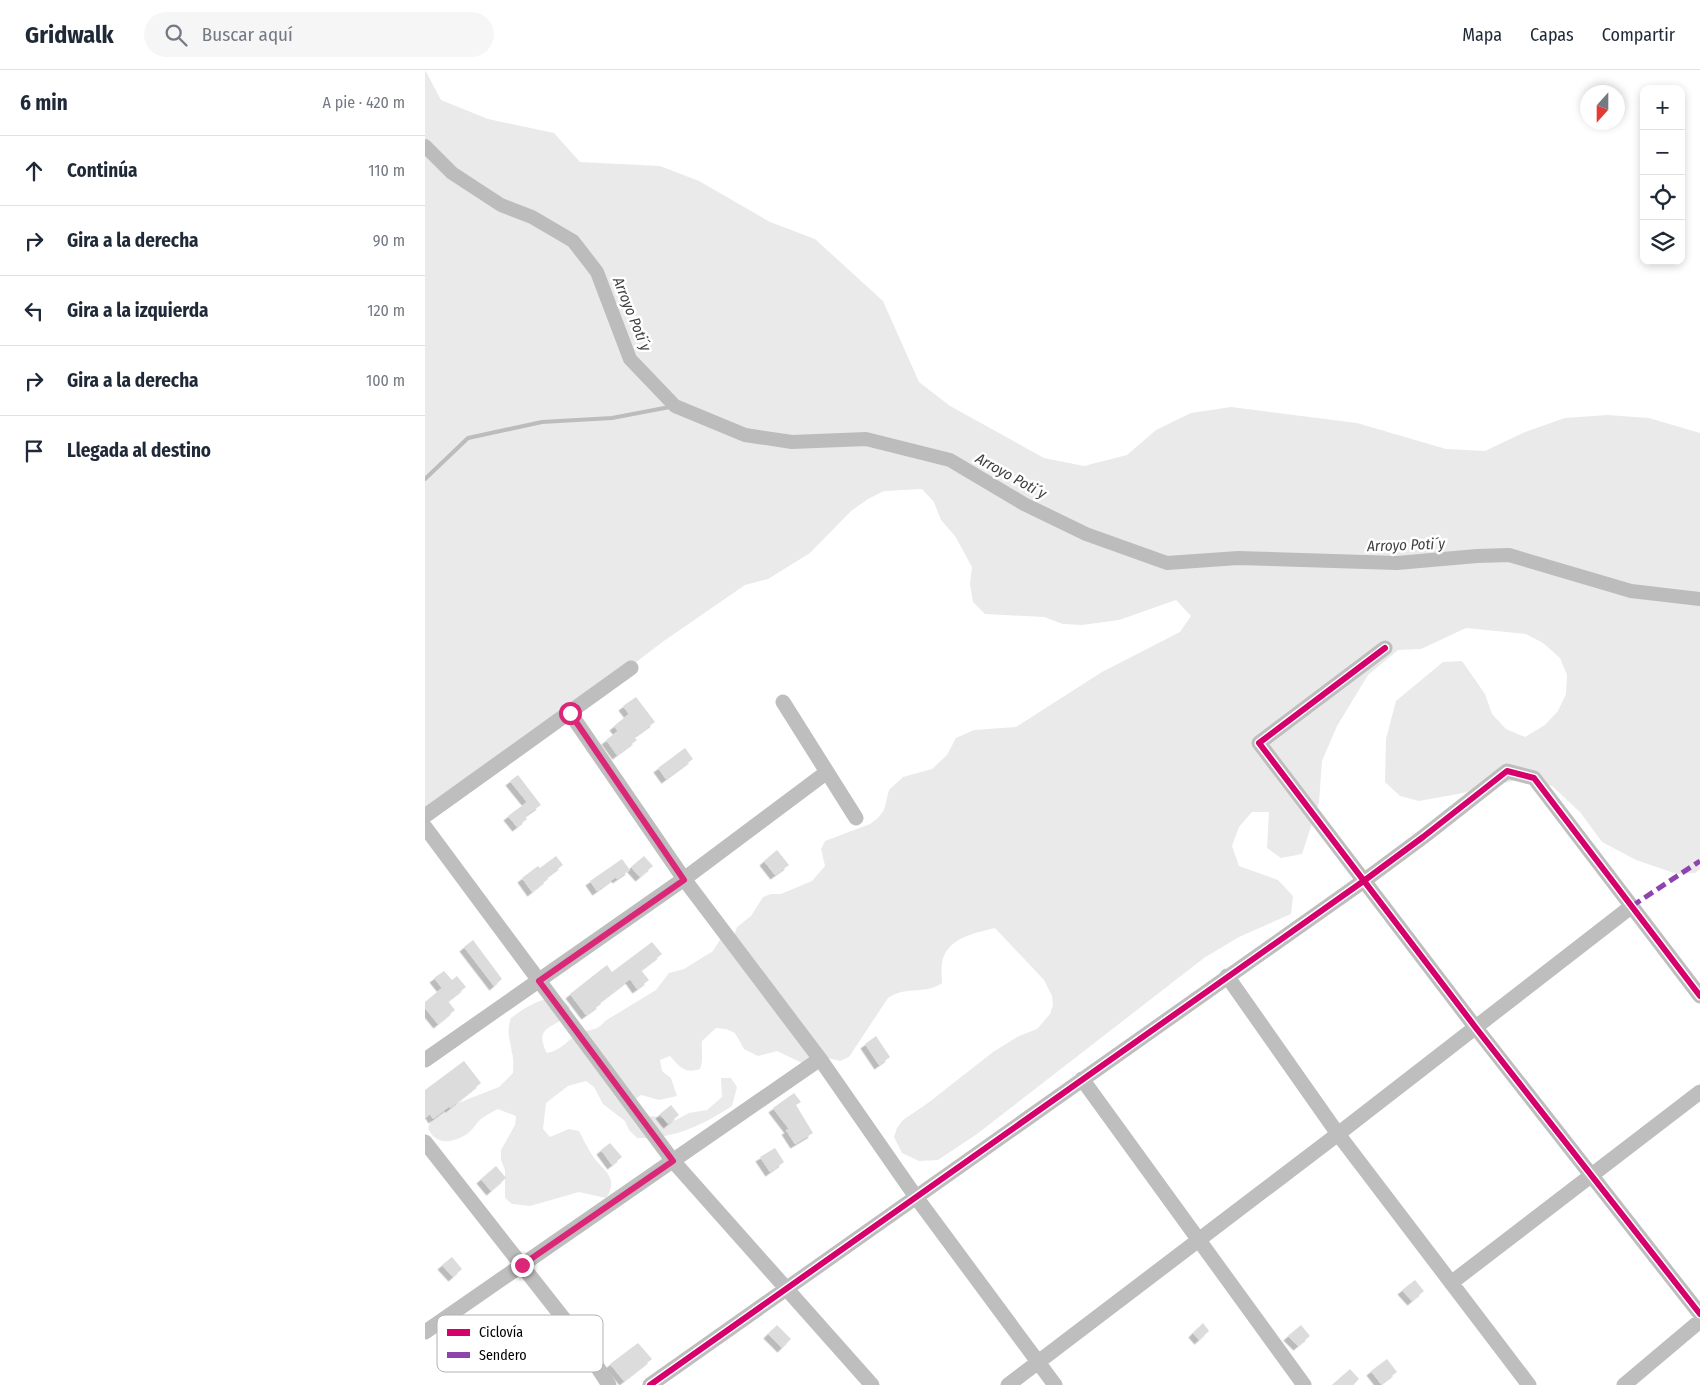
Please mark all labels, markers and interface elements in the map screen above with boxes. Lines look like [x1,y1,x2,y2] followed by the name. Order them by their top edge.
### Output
[144,12,494,57] search box
[25,21,114,49] text: Gridwalk
[162,21,190,49] icon: search
[202,23,293,46] text: Buscar aquí
[1462,24,1502,46] text: Mapa
[1530,24,1574,46] text: Capas
[1602,24,1675,46] text: Compartir
[1580,85,1625,130] north arrow
[1640,85,1685,265] map controls
[1640,85,1685,130] button: +
[20,90,68,116] text: 6 min
[322,93,405,112] text: A pie · 420 m
[1640,130,1685,175] button: −
[20,157,48,185] icon: ahead
[67,159,138,182] text: Continúa
[368,161,405,180] text: 110 m
[1640,175,1685,220] button: locate
[1640,220,1685,265] button: layers
[20,227,48,255] icon: right
[67,229,199,252] text: Gira a la derecha
[373,231,405,250] text: 90 m
[609,274,655,355] water label: Arroyo Poti´y
[20,297,48,325] icon: left
[67,299,209,322] text: Gira a la izquierda
[367,301,405,320] text: 120 m
[20,367,48,395] icon: right
[67,369,199,392] text: Gira a la derecha
[366,371,405,390] text: 100 m
[20,437,48,465] icon: arrive
[67,439,211,462] text: Llegada al destino
[972,449,1051,503] water label: Arroyo Poti´y
[1366,535,1447,555] water label: Arroyo Poti´y
[559,702,582,725] route start
[511,1254,534,1277] route end
[437,1315,603,1372] legend
[479,1324,523,1341] text: Ciclovía
[479,1347,527,1364] text: Sendero

